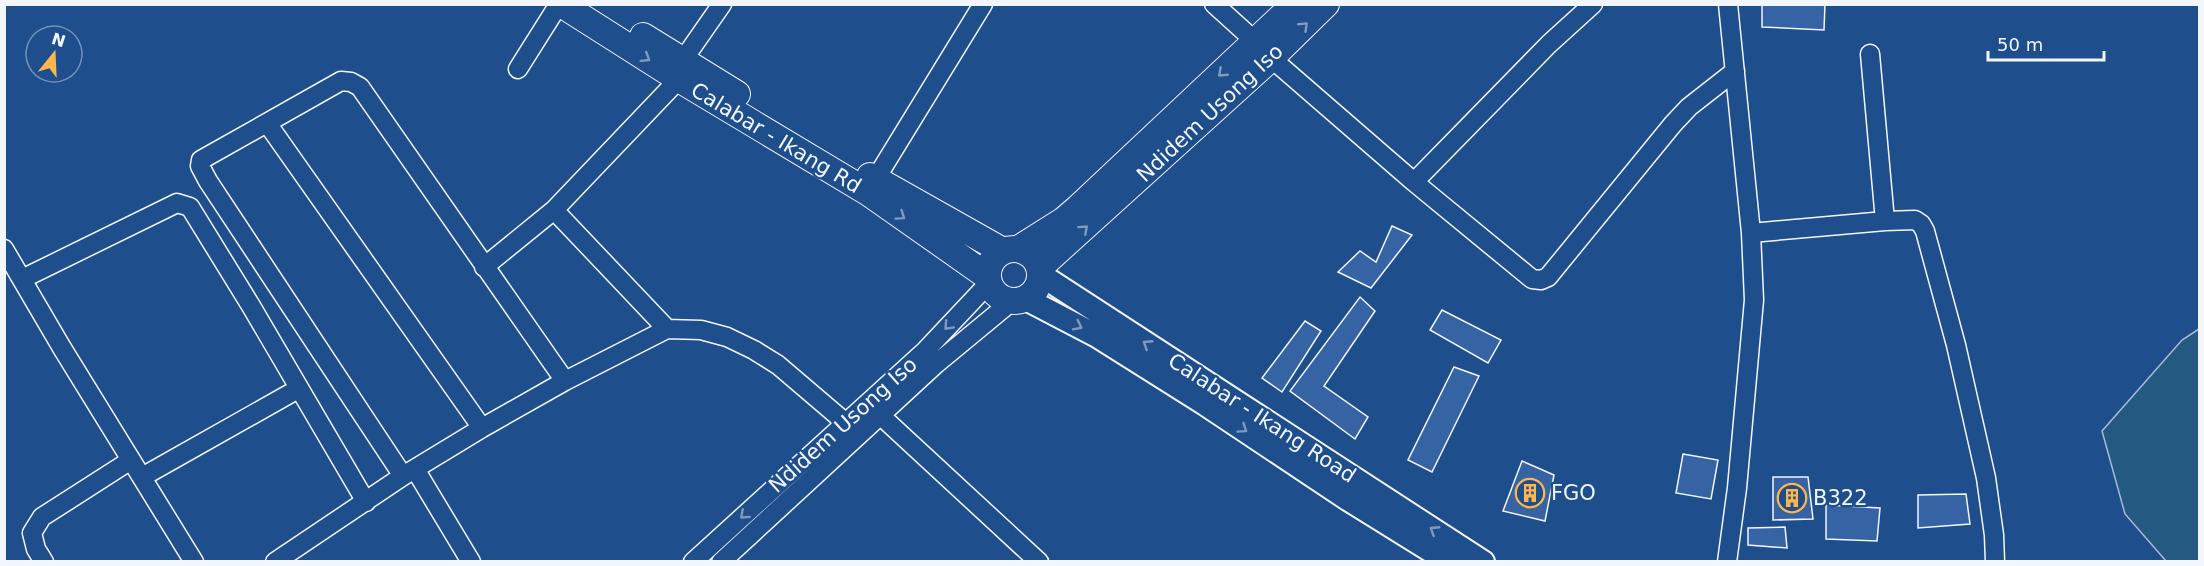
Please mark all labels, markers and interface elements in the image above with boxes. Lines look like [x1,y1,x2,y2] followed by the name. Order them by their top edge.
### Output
[1297,22,1308,33] one-way arrow
[24,24,84,84] north arrow
[1988,24,2104,62] scale bar
[49,29,68,51] text: N
[1997,34,2043,55] text: 50 m
[1132,39,1288,187] street label: Ndidem Usong Iso
[640,51,650,63] one-way arrow
[1218,66,1229,77] one-way arrow
[687,78,865,198] street label: Calabar - Ikang Rd
[895,209,906,220] one-way arrow
[1077,225,1088,236] one-way arrow
[945,318,956,329] one-way arrow
[1072,319,1082,330] one-way arrow
[1143,339,1153,351] one-way arrow
[1164,348,1360,488] street label: Calabar - Ikang Road
[764,352,922,498] street label: Ndidem Usong Iso
[1237,422,1248,433] one-way arrow
[1514,477,1546,509] building icon: FGO
[1551,481,1596,505] place label: FGO
[1776,482,1808,514] building icon: B322
[1813,486,1868,510] place label: B322
[740,508,750,519] one-way arrow
[1430,525,1440,537] one-way arrow

